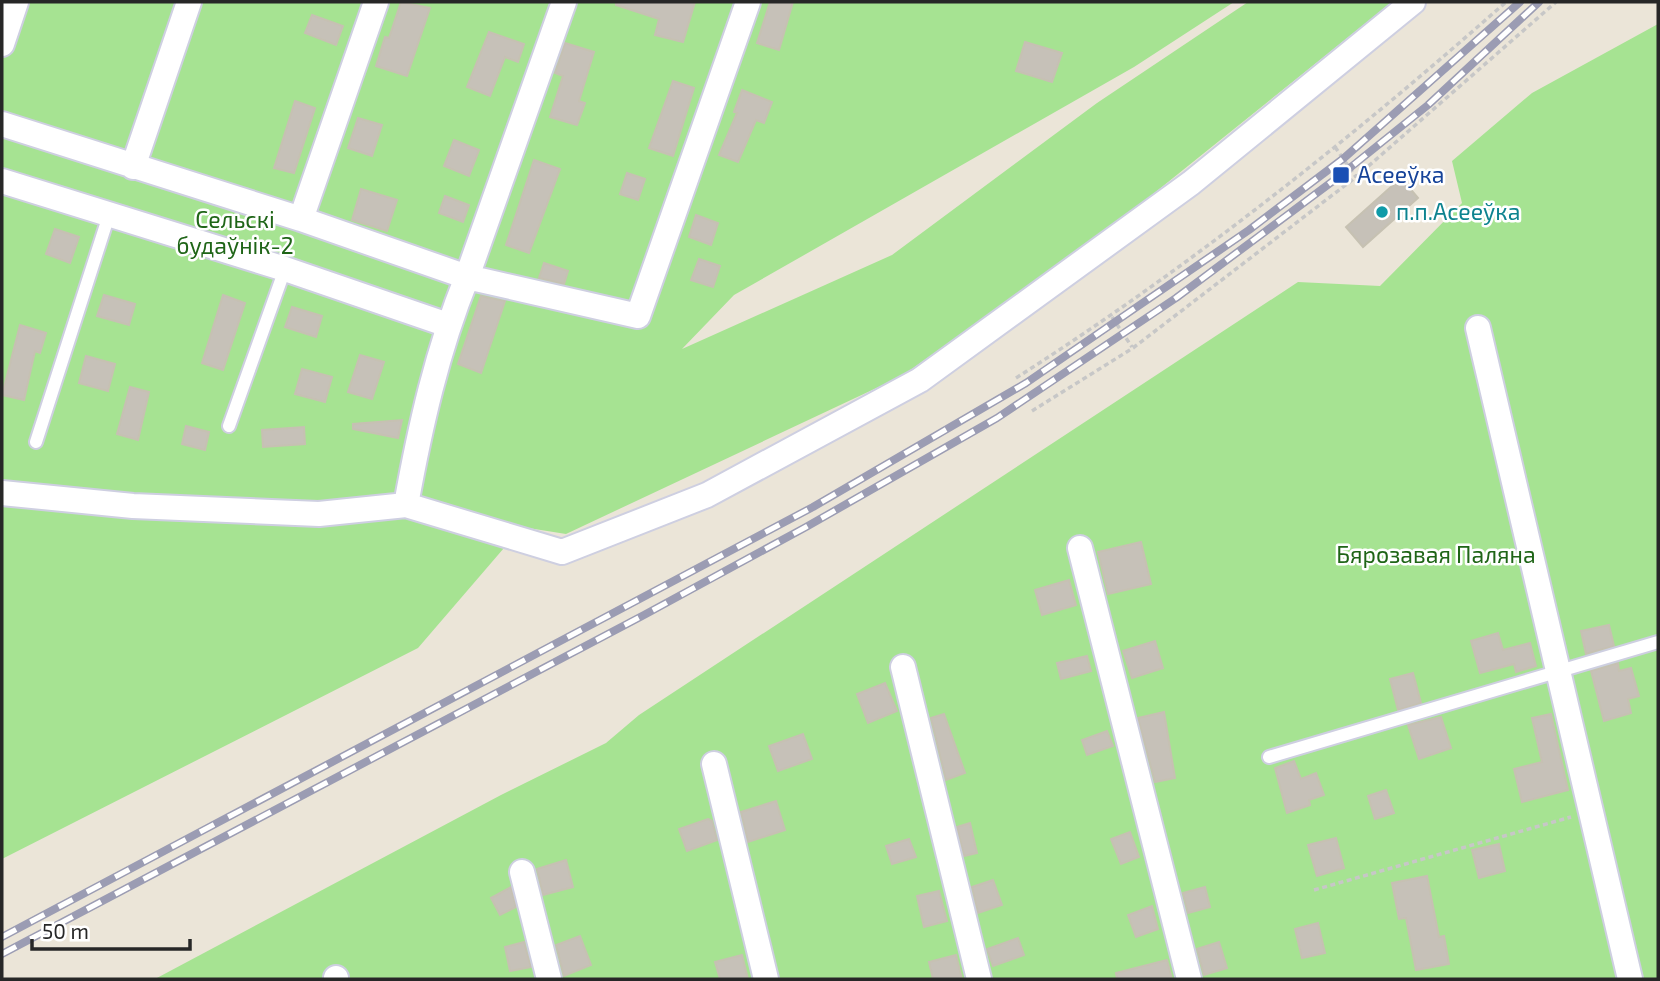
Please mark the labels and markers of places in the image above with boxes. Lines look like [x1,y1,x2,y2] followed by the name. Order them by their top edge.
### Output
[1357,160,1444,189] place label: Асееўка
[1331,165,1351,185] marker: Асееўка
[1396,197,1520,226] place label: п.п.Асееўка
[1374,204,1390,220] marker: п.п.Асееўка

